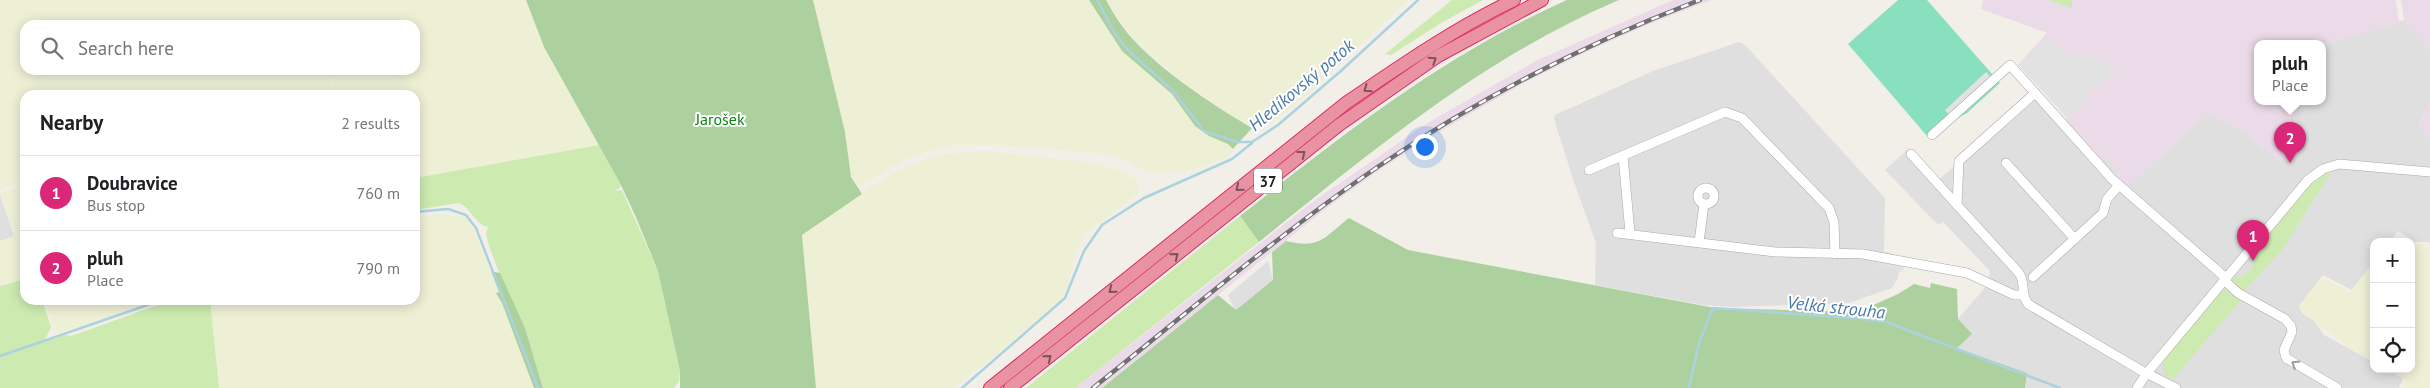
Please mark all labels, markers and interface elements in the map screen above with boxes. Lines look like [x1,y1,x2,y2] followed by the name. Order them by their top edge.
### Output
[20,20,420,75] search box
[1243,33,1359,136] water label: Hledíkovský potok
[38,34,66,62] icon: search
[78,36,174,60] text: Search here
[2254,40,2326,105] popup
[2272,51,2308,75] text: pluh
[1428,56,1437,66] one-way arrow
[2272,75,2308,95] text: Place
[1364,83,1373,92] one-way arrow
[40,109,103,136] text: Nearby
[694,109,745,129] park label: Jarošek
[341,113,400,133] text: 2 results
[2274,122,2306,163] pin: 2
[1412,134,1438,160] your location
[1296,151,1305,160] one-way arrow
[1254,168,1282,194] road number: 37
[87,171,178,195] text: Doubravice
[51,183,61,203] text: 1
[357,183,400,203] text: 760 m
[1236,183,1245,191] one-way arrow
[87,195,145,215] text: Bus stop
[2237,220,2269,261] pin: 1
[2370,238,2415,373] map controls
[2370,238,2415,283] button: +
[87,246,123,270] text: pluh
[1169,253,1178,261] one-way arrow
[51,258,61,278] text: 2
[357,258,400,278] text: 790 m
[87,270,124,290] text: Place
[2370,283,2415,328] button: −
[1109,284,1118,293] one-way arrow
[1786,290,1886,324] water label: Velká strouha
[2370,328,2415,373] button: locate
[1042,355,1051,363] one-way arrow
[2291,361,2300,371] one-way arrow

